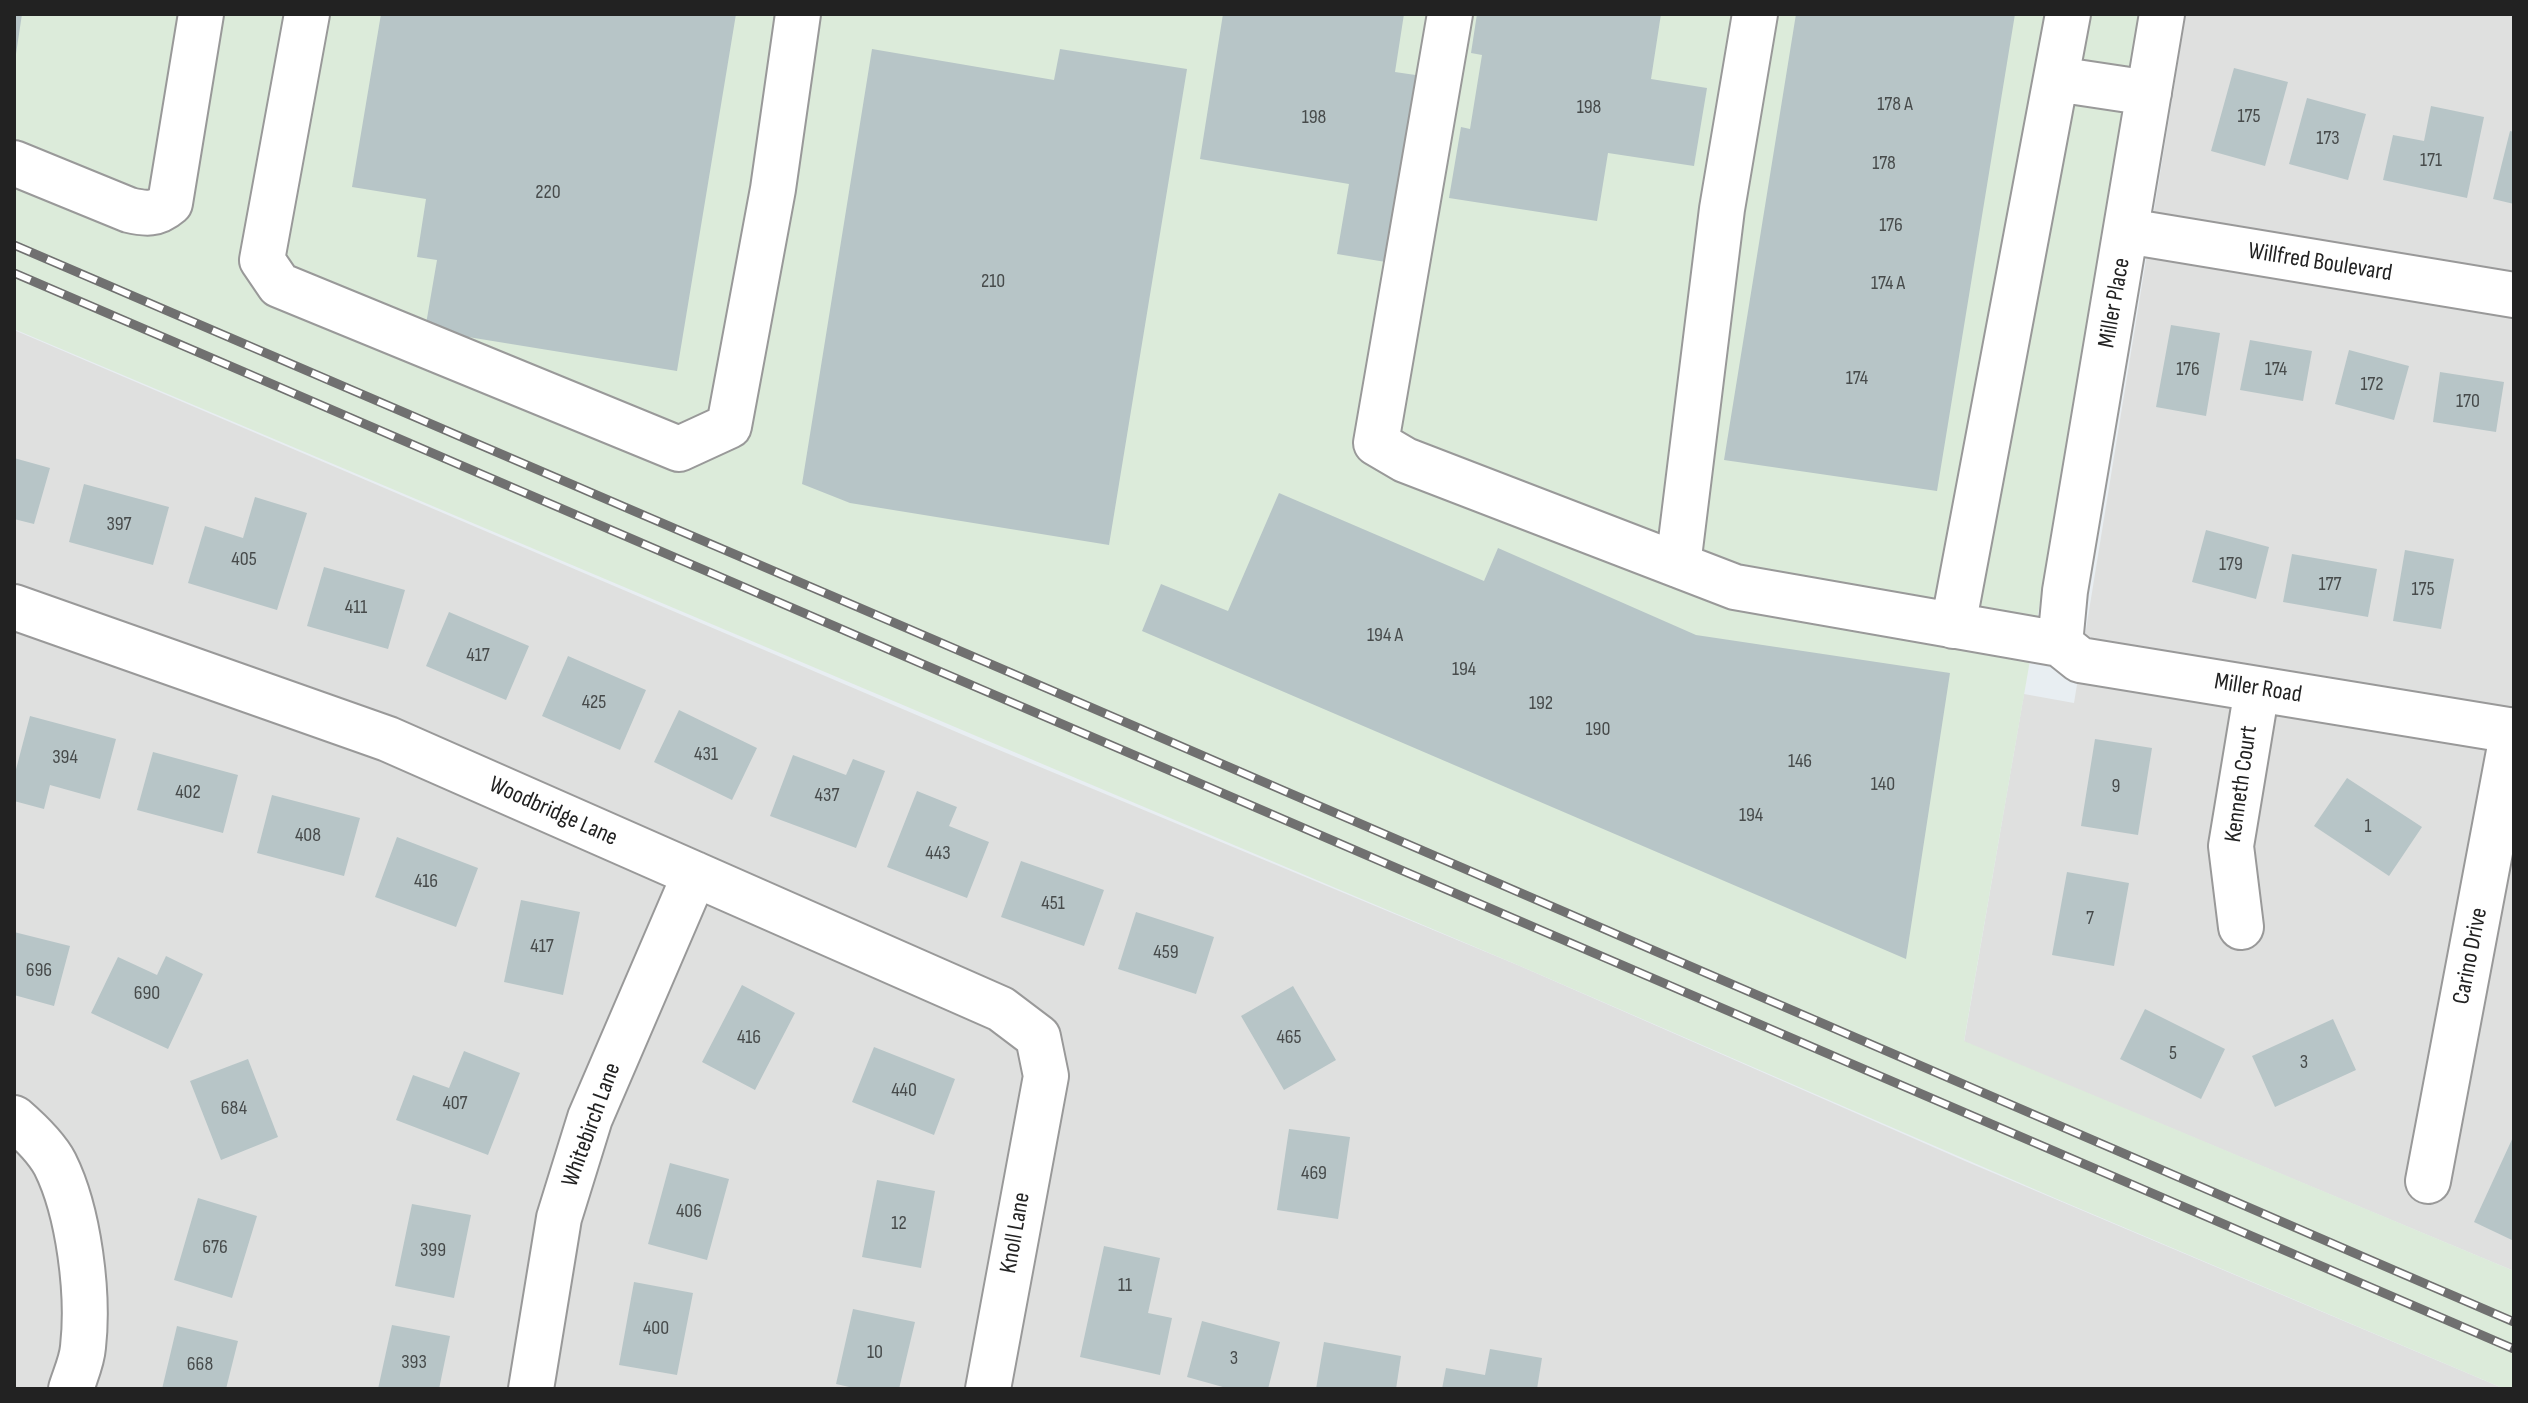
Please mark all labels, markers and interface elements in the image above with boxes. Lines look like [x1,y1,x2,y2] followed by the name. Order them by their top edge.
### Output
[1877,93,1913,117] house number: 178 A
[1577,96,1601,120] house number: 198
[2238,105,2260,129] house number: 175
[1302,106,1326,130] house number: 198
[2316,127,2340,151] house number: 173
[2420,149,2442,173] house number: 171
[1872,152,1896,176] house number: 178
[535,181,561,205] house number: 220
[1879,214,1903,238] house number: 176
[2246,237,2394,289] street label: Willfred Boulevard
[2093,256,2137,350] street label: Miller Place
[981,270,1005,294] house number: 210
[1871,272,1905,296] house number: 174 A
[2176,358,2200,382] house number: 176
[2265,358,2287,382] house number: 174
[1846,367,1868,391] house number: 174
[2360,373,2384,397] house number: 172
[2456,390,2480,414] house number: 170
[106,513,132,537] house number: 397
[231,548,257,572] house number: 405
[2219,553,2243,577] house number: 179
[2319,573,2341,597] house number: 177
[2412,578,2434,602] house number: 175
[345,596,367,620] house number: 411
[1367,624,1403,648] house number: 194 A
[466,644,490,668] house number: 417
[1452,658,1476,682] house number: 194
[2212,668,2304,710] street label: Miller Road
[582,691,606,715] house number: 425
[1529,692,1553,716] house number: 192
[1586,718,1610,742] house number: 190
[2220,724,2264,844] street label: Kenneth Court
[694,743,718,767] house number: 431
[52,746,78,770] house number: 394
[1788,750,1812,774] house number: 146
[484,771,622,853] street label: Woodbridge Lane
[1871,773,1895,797] house number: 140
[2112,775,2120,799] house number: 9
[175,781,201,805] house number: 402
[815,784,839,808] house number: 437
[1739,804,1763,828] house number: 194
[2365,815,2371,839] house number: 1
[295,824,321,848] house number: 408
[925,842,951,866] house number: 443
[414,870,438,894] house number: 416
[1041,892,1065,916] house number: 451
[2448,905,2494,1007] street label: Carino Drive
[2086,907,2094,931] house number: 7
[530,935,554,959] house number: 417
[1153,941,1179,965] house number: 459
[26,959,52,983] house number: 696
[134,982,160,1006] house number: 690
[737,1026,761,1050] house number: 416
[1276,1026,1302,1050] house number: 465
[2169,1042,2177,1066] house number: 5
[2300,1051,2308,1075] house number: 3
[556,1059,628,1191] street label: Whitebirch Lane
[891,1079,917,1103] house number: 440
[442,1092,468,1116] house number: 407
[221,1097,247,1121] house number: 684
[1301,1162,1327,1186] house number: 469
[995,1190,1037,1276] street label: Knoll Lane
[676,1200,702,1224] house number: 406
[891,1212,907,1236] house number: 12
[202,1236,228,1260] house number: 676
[420,1239,446,1263] house number: 399
[1118,1274,1132,1298] house number: 11
[643,1317,669,1341] house number: 400
[867,1341,883,1365] house number: 10
[1230,1347,1238,1371] house number: 3
[401,1351,427,1375] house number: 393
[187,1353,213,1377] house number: 668

